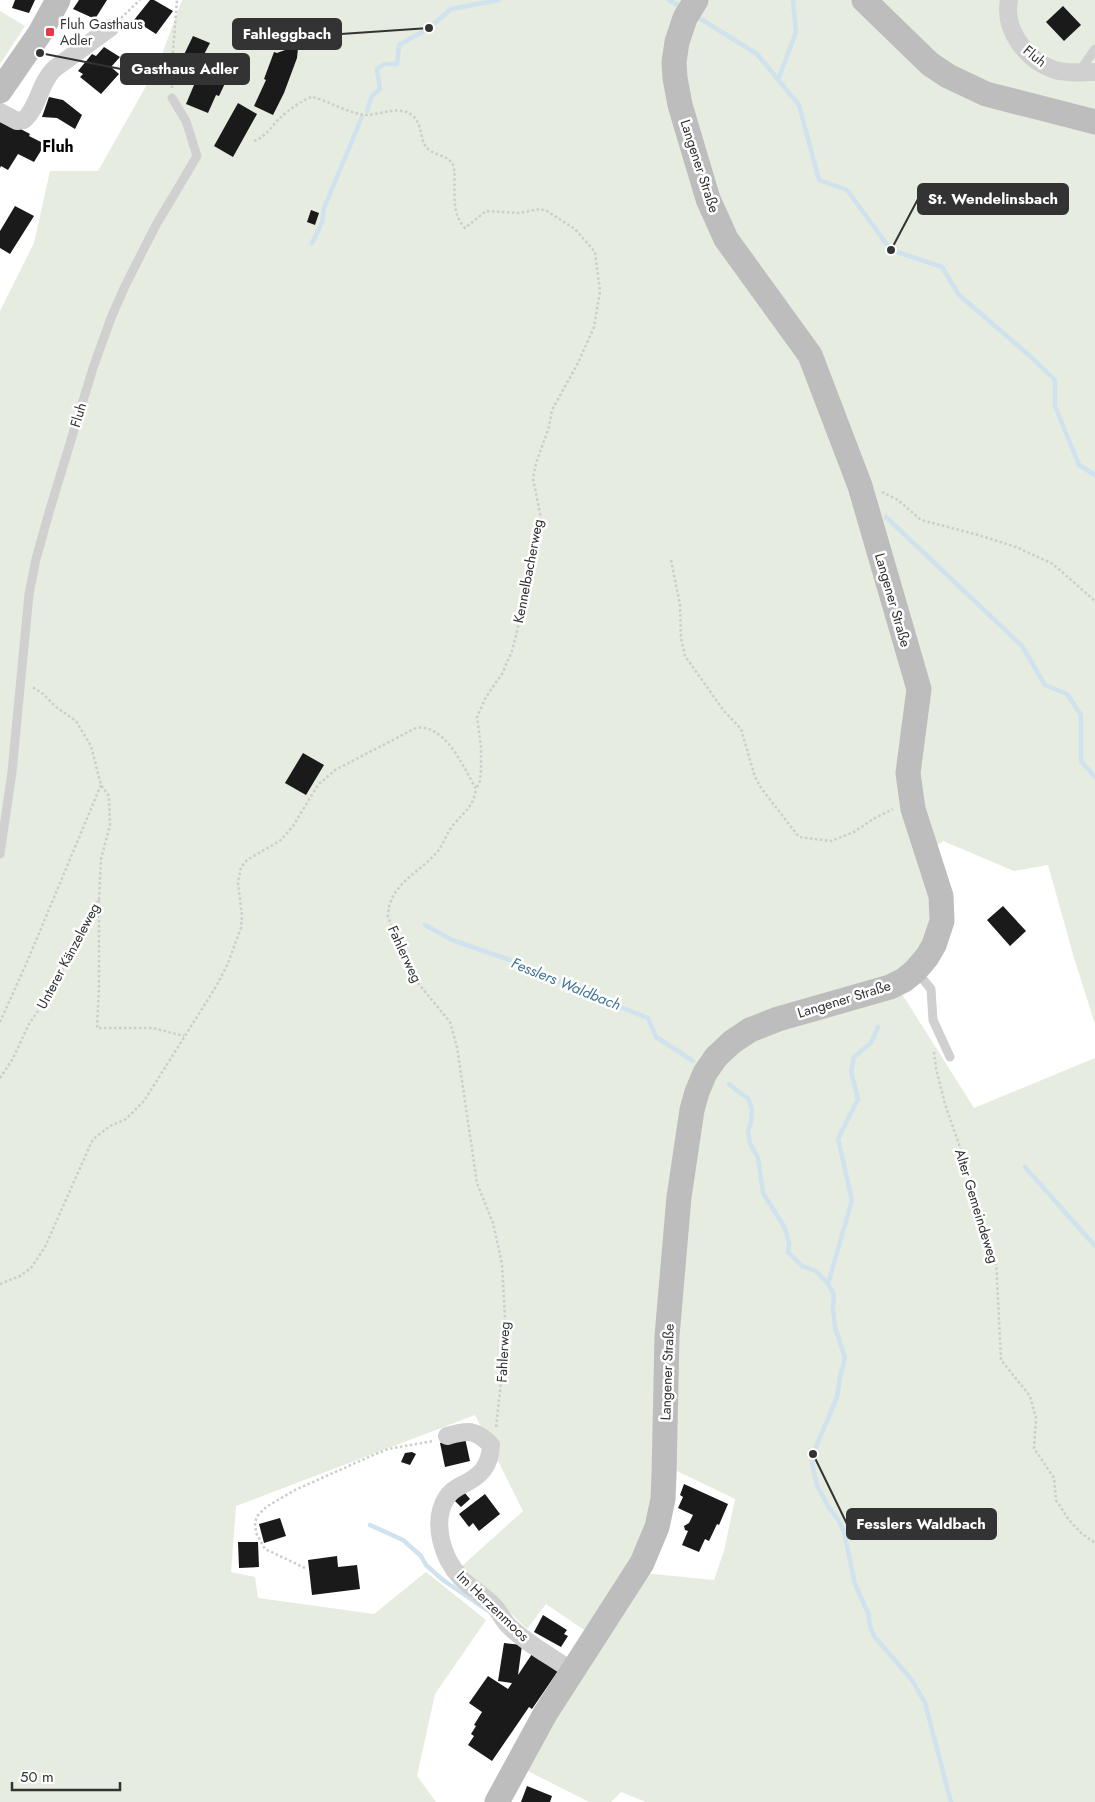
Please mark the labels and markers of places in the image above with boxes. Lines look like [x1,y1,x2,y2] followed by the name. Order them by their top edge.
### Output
[60,14,143,50] place label: Fluh Gasthaus Adler
[233,19,341,49] callout: Fahleggbach
[44,26,56,38] marker: Fluh Gasthaus Adler
[121,54,249,84] callout: Gasthaus Adler
[918,184,1068,214] callout: St. Wendelinsbach
[847,1509,996,1539] callout: Fesslers Waldbach

